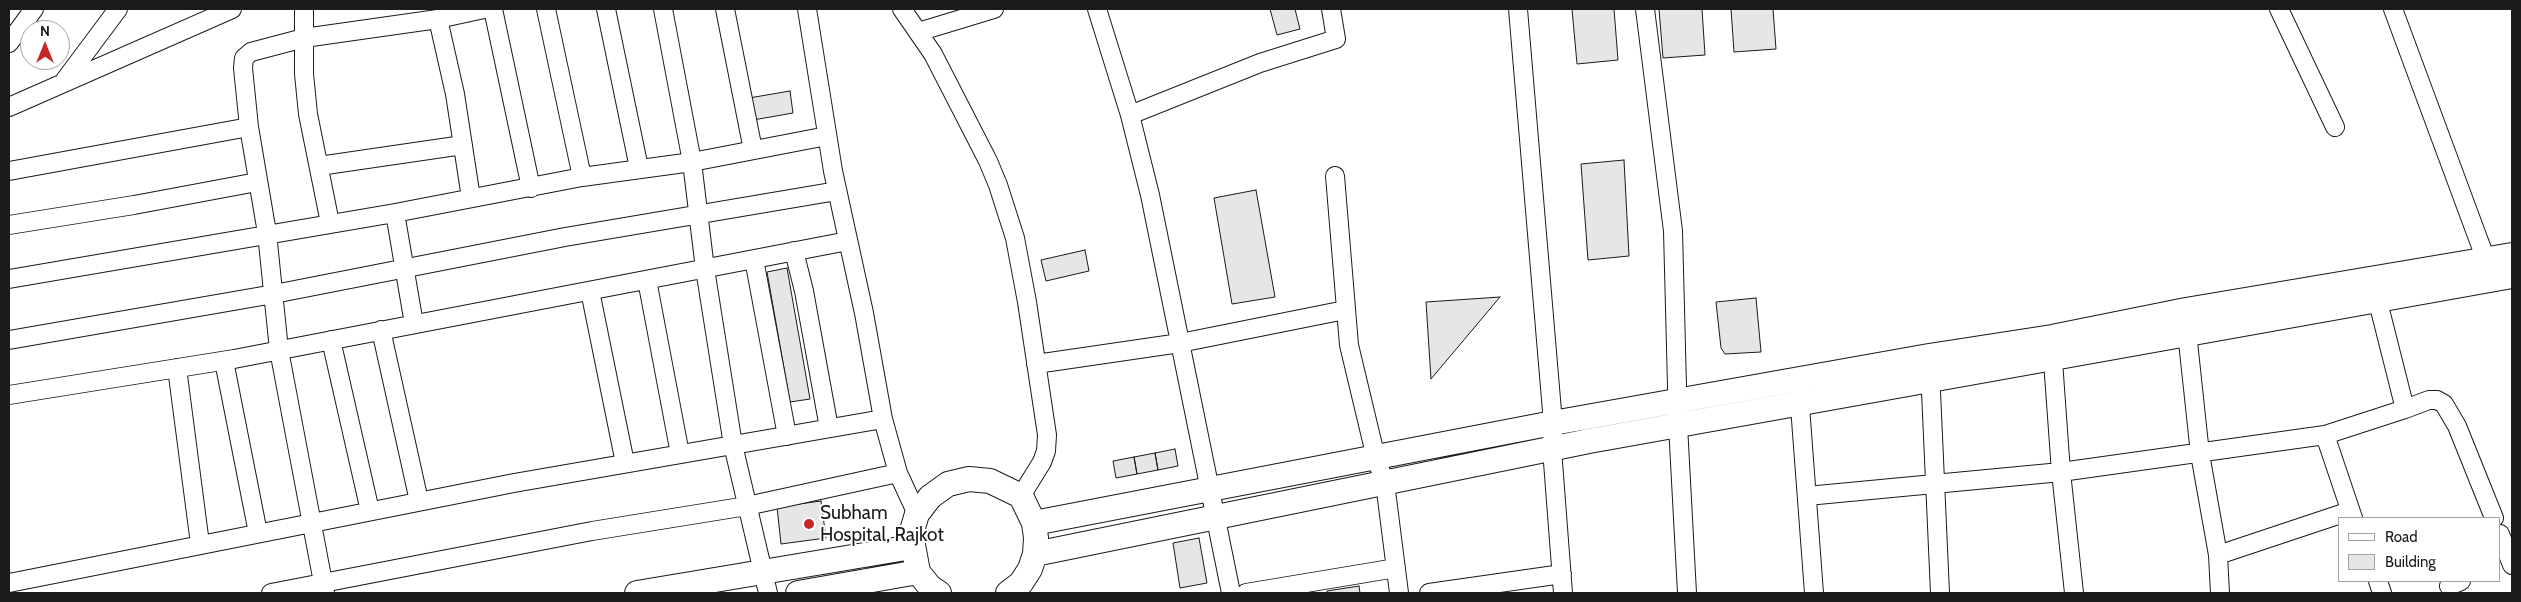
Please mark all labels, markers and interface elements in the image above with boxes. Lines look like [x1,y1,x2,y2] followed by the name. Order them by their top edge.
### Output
[20,20,70,70] north arrow
[40,22,50,40] text: N
[820,502,944,546] place label: Subham Hospital, Rajkot
[802,517,816,531] marker: Subham Hospital, Rajkot
[2338,517,2501,582] legend
[2385,528,2418,546] text: Road
[2385,553,2436,571] text: Building

